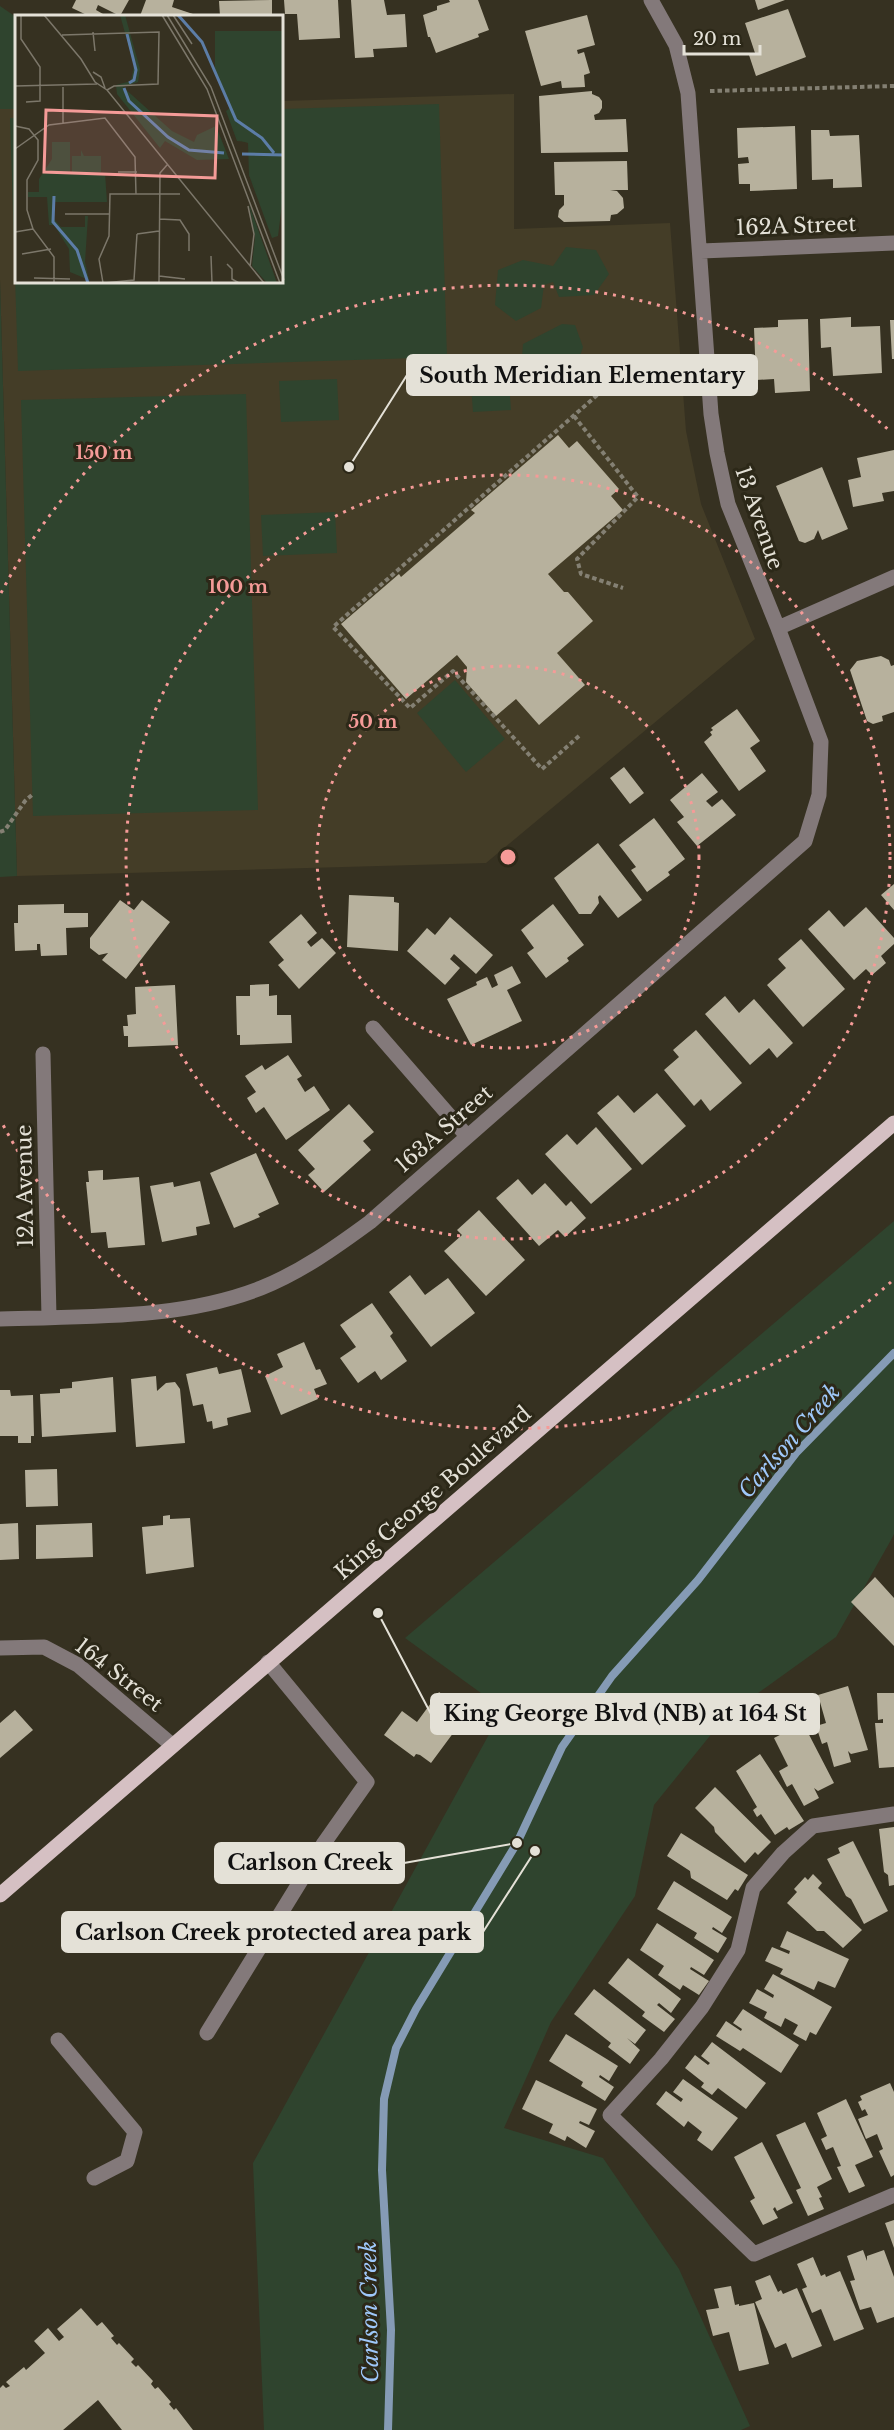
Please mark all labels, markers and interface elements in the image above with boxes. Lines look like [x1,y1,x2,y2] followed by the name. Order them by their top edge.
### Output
[15,15,284,284] inset map
[684,18,760,56] scale bar
[693,28,741,50] text: 20 m
[735,211,857,241] street label: 162A Street
[407,355,757,395] callout: South Meridian Elementary
[419,362,746,389] text: South Meridian Elementary
[76,442,133,464] text: 150 m
[729,463,789,573] street label: 13 Avenue
[208,576,268,598] text: 100 m
[349,711,398,733] text: 50 m
[498,847,518,867] centre of rings
[390,1080,498,1178] street label: 163A Street
[11,1124,39,1248] street label: 12A Avenue
[733,1379,846,1504] water label: Carlson Creek
[330,1401,536,1585] street label: King George Boulevard
[70,1633,168,1717] street label: 164 Street
[431,1694,819,1734] callout: King George Blvd (NB) at 164 St
[443,1700,807,1727] text: King George Blvd (NB) at 164 St
[215,1843,404,1883] callout: Carlson Creek
[227,1849,393,1876] text: Carlson Creek
[62,1912,483,1952] callout: Carlson Creek protected area park
[75,1919,471,1946] text: Carlson Creek protected area park
[355,2241,384,2383] water label: Carlson Creek

